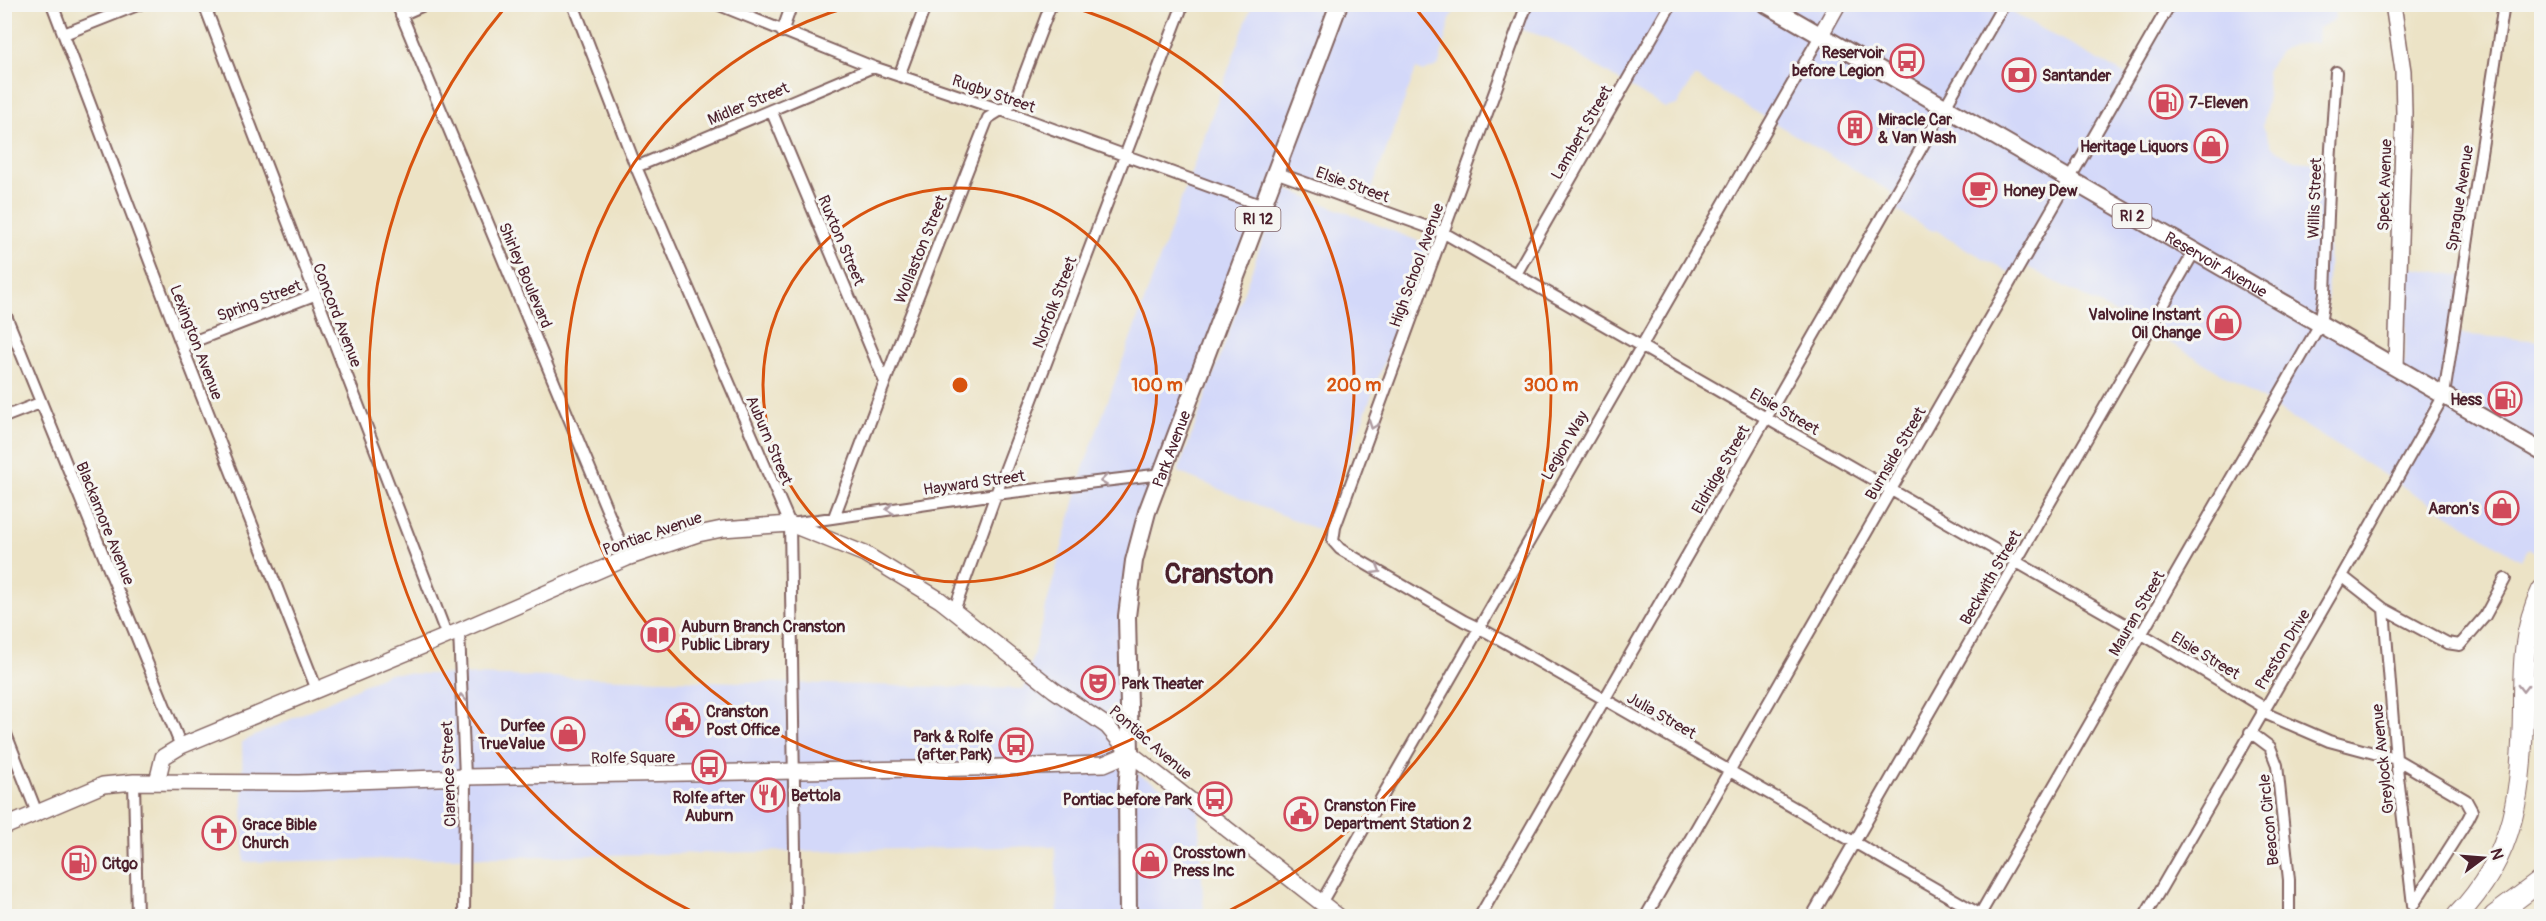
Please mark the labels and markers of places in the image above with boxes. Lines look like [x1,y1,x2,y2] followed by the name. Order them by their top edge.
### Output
[1792,43,1884,81] place label: Reservoir before Legion
[1889,43,1925,79] bus stop icon: Reservoir before Legion
[2001,57,2037,93] bank icon: Santander
[2042,66,2112,86] place label: Santander
[2148,84,2184,120] fuel station icon: 7-Eleven
[2189,93,2248,113] place label: 7-Eleven
[1837,110,1873,146] building icon: Miracle Car & Van Wash
[1878,110,1957,148] place label: Miracle Car & Van Wash
[2193,128,2229,164] shop icon: Heritage Liquors
[2080,137,2189,157] place label: Heritage Liquors
[1962,172,1998,208] cafe icon: Honey Dew
[2003,181,2078,201] place label: Honey Dew
[2088,305,2202,343] place label: Valvoline Instant Oil Change
[2206,305,2242,341] shop icon: Valvoline Instant Oil Change
[950,375,970,395] centre of rings
[2487,381,2523,417] fuel station icon: Hess
[2450,390,2483,410] place label: Hess
[2484,490,2520,526] shop icon: Aaron's
[2428,499,2480,519] place label: Aaron's
[640,617,676,653] library icon: Auburn Branch Cranston Public Library
[681,617,845,655] place label: Auburn Branch Cranston Public Library
[1080,665,1116,701] theatre icon: Park Theater
[1121,674,1204,694] place label: Park Theater
[665,702,701,738] public building icon: Cranston Post Office
[706,702,781,740] place label: Cranston Post Office
[477,716,546,754] place label: Durfee TrueValue
[550,716,586,752] shop icon: Durfee TrueValue
[913,727,994,765] place label: Park & Rolfe (after Park)
[998,727,1034,763] bus stop icon: Park & Rolfe (after Park)
[691,749,727,785] bus stop icon: Rolfe after Auburn
[750,777,786,813] restaurant icon: Bettola
[1197,781,1233,817] bus stop icon: Pontiac before Park
[791,786,841,806] place label: Bettola
[673,788,746,826] place label: Rolfe after Auburn
[1063,790,1192,810] place label: Pontiac before Park
[1283,796,1319,832] public building icon: Cranston Fire Department Station 2
[1324,796,1472,834] place label: Cranston Fire Department Station 2
[201,815,237,851] church icon: Grace Bible Church
[242,815,318,853] place label: Grace Bible Church
[1132,843,1168,879] shop icon: Crosstown Press Inc
[1173,843,1246,881] place label: Crosstown Press Inc
[61,845,97,881] fuel station icon: Citgo
[102,854,138,874] place label: Citgo

